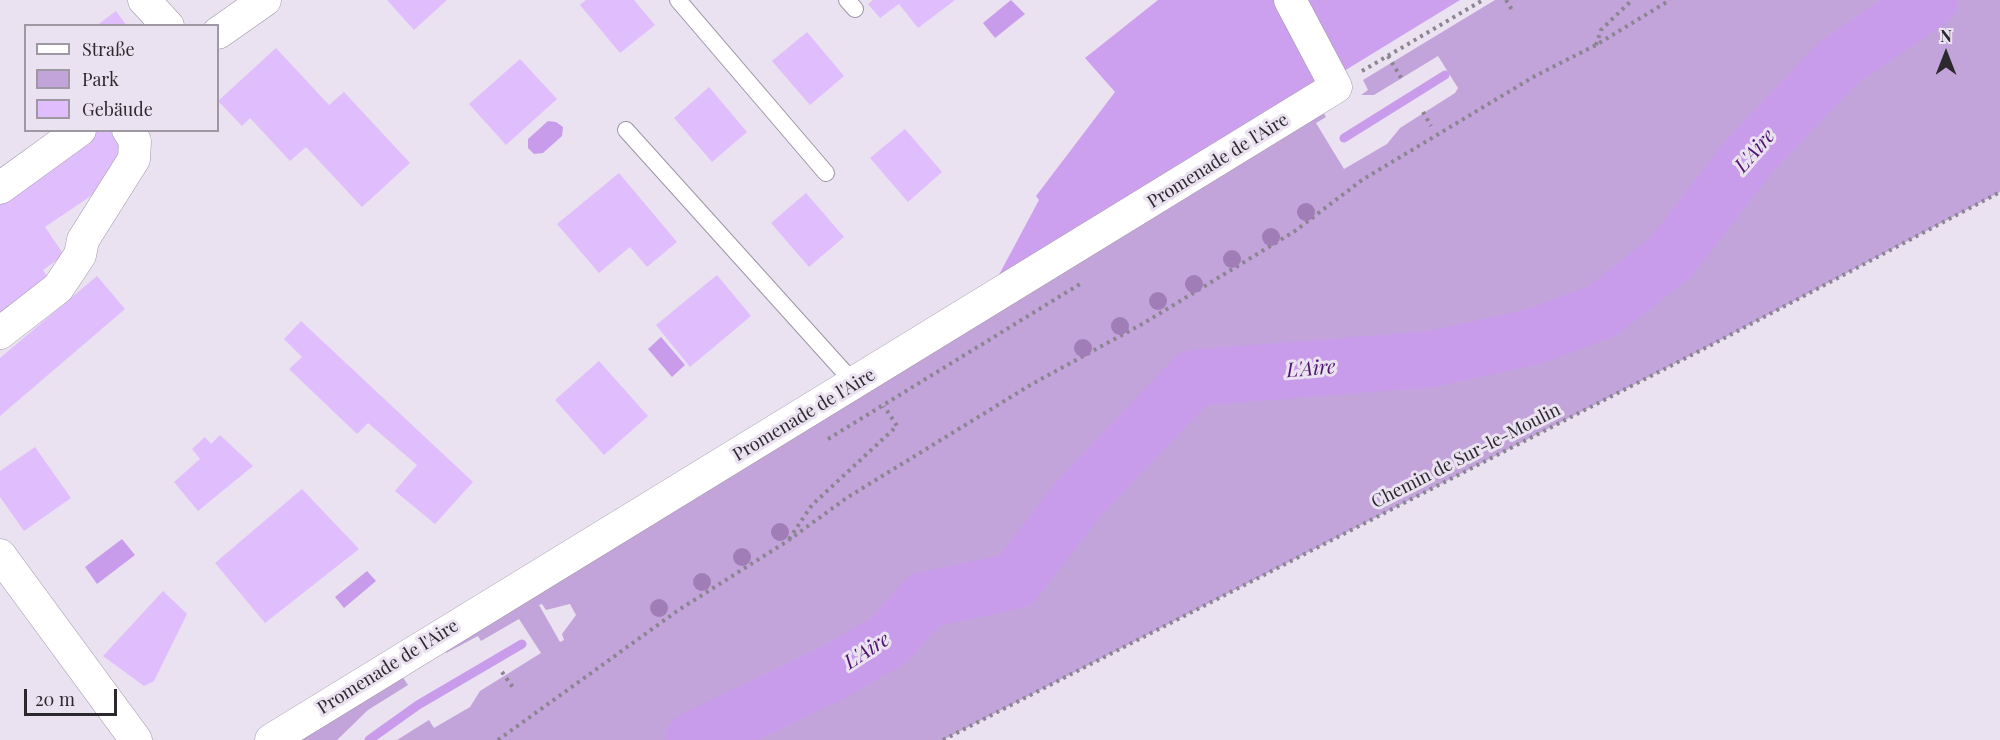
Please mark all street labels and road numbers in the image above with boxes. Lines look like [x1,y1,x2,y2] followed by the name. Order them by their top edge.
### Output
[1144,109,1292,213] street label: Promenade de l'Aire
[729,364,879,466] street label: Promenade de l'Aire
[1368,399,1564,513] street label: Chemin de Sur-le-Moulin
[314,615,462,719] street label: Promenade de l'Aire

